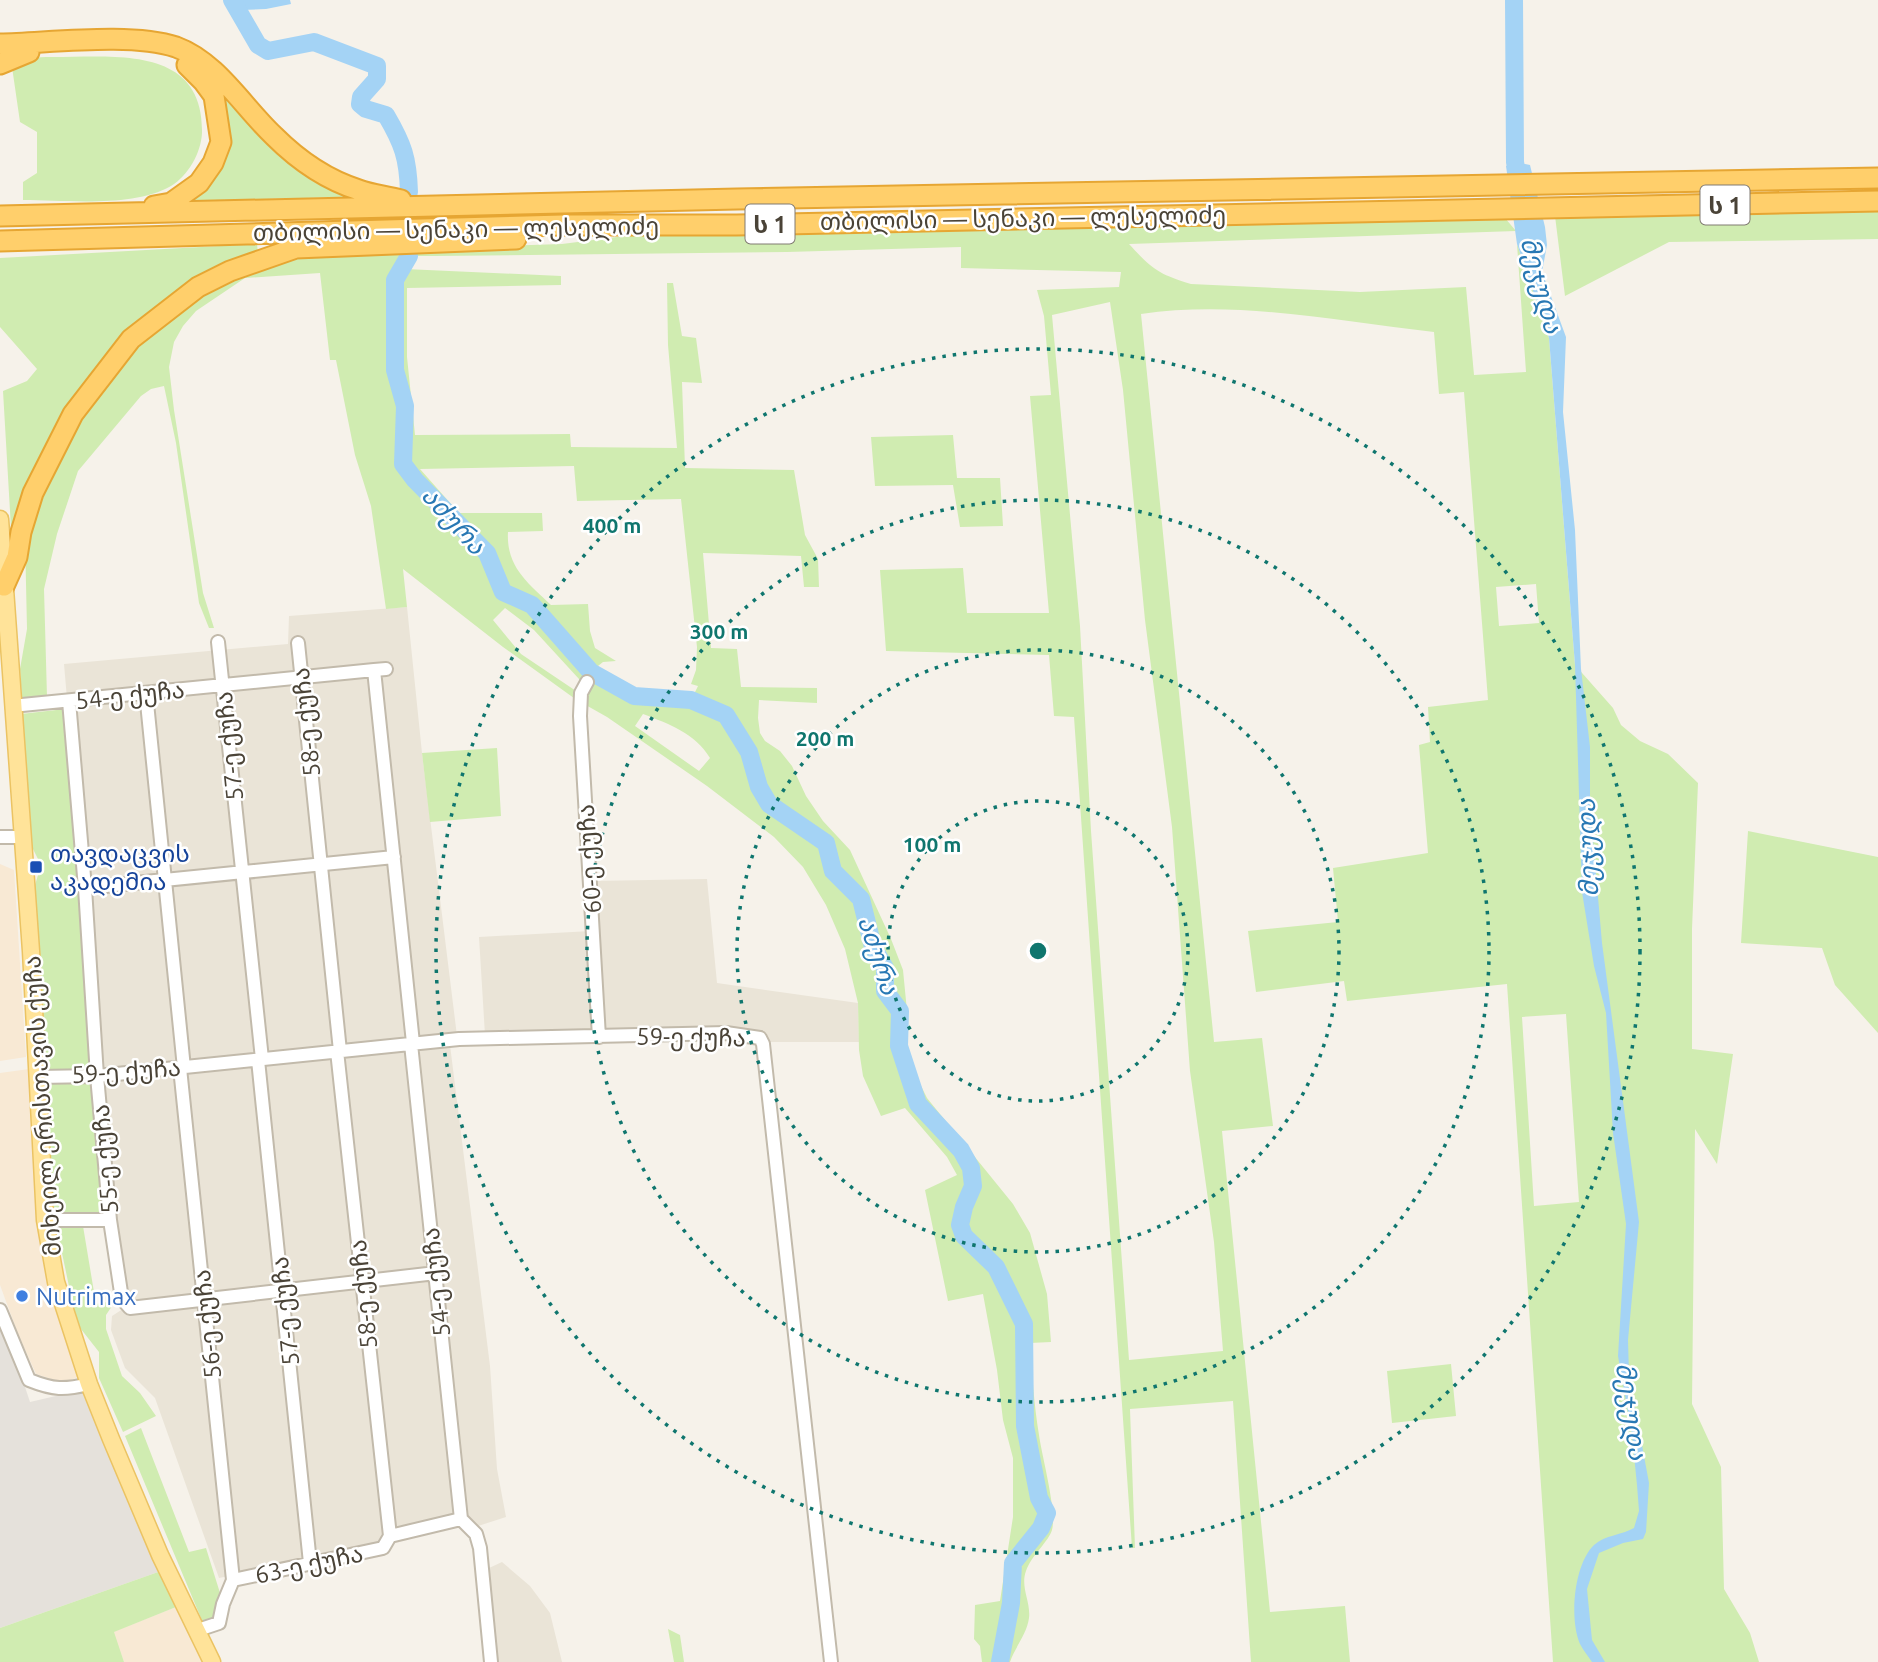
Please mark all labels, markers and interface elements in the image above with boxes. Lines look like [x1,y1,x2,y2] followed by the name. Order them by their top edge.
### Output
[1700,186,1750,224] road number: ს 1
[820,201,1226,236] street label: თბილისი — სენაკი — ლესელიძე
[746,204,794,244] road number: ს 1
[253,212,659,247] street label: თბილისი — სენაკი — ლესელიძე
[1513,234,1569,337] water label: მეჯუდა
[415,480,492,562] water label: აძურა
[583,513,641,537] text: 400 m
[690,619,748,643] text: 300 m
[287,666,326,778] street label: 58-ე ქუჩა
[74,676,186,715] street label: 54-ე ქუჩა
[210,690,249,802] street label: 57-ე ქუჩა
[796,726,854,750] text: 200 m
[1571,798,1605,898] water label: მეჯუდა
[572,803,607,915] street label: 60-ე ქუჩა
[903,832,961,856] text: 100 m
[50,840,190,896] place label: თავდაცვის აკადემია
[28,859,44,875] marker: თავდაცვის აკადემია
[851,912,906,999] water label: აძურა
[1026,939,1050,963] centre of rings
[18,955,67,1257] street label: მიხეილ ერისთავის ქუჩა
[636,1023,746,1052] street label: 59-ე ქუჩა
[70,1054,182,1089] street label: 59-ე ქუჩა
[87,1103,124,1215] street label: 55-ე ქუჩა
[417,1226,456,1338] street label: 54-ე ქუჩა
[344,1238,383,1350] street label: 58-ე ქუჩა
[266,1255,305,1367] street label: 57-ე ქუჩა
[188,1268,227,1380] street label: 56-ე ქუჩა
[36,1283,136,1310] place label: Nutrimax
[14,1288,30,1304] marker: Nutrimax
[1609,1360,1653,1463] water label: მეჯუდა
[253,1539,366,1590] street label: 63-ე ქუჩა

